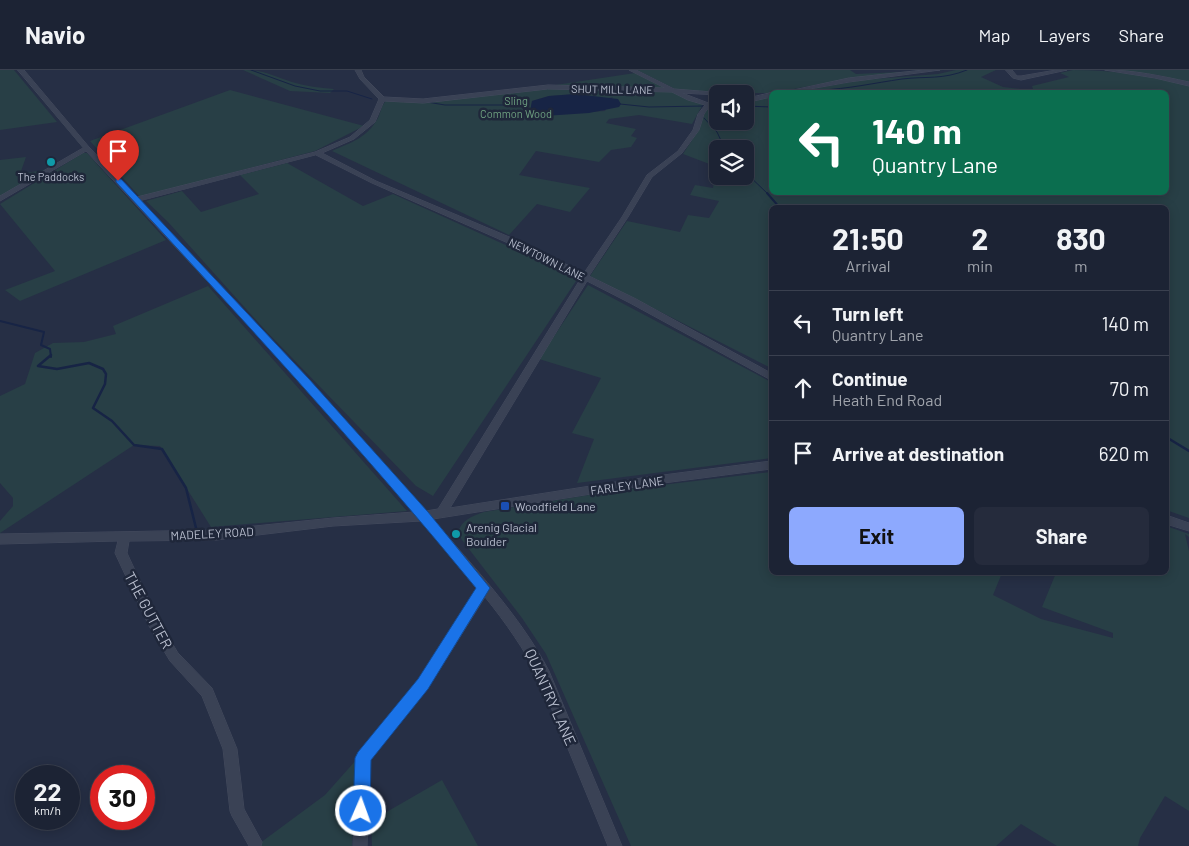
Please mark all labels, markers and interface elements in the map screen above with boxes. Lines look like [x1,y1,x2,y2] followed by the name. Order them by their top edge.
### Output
[25,20,85,49] text: Navio
[978,24,1010,46] text: Map
[1038,24,1091,46] text: Layers
[1119,24,1164,46] text: Share
[571,82,653,96] street label: SHUT MILL LANE
[709,85,754,185] map controls
[709,85,754,130] button: sound
[480,94,552,120] park label: Sling Common Wood
[872,109,962,151] text: 140 m
[789,110,854,175] icon: left
[97,130,139,181] pin
[104,137,132,165] icon: arrive
[709,140,754,185] button: layers
[872,151,998,177] text: Quantry Lane
[45,156,57,168] marker: The Paddocks
[18,170,84,183] place label: The Paddocks
[832,220,904,256] text: 21:50
[972,220,988,256] text: 2
[1056,220,1106,256] text: 830
[507,235,587,283] street label: NEWTOWN LANE
[846,256,890,275] text: Arrival
[967,256,993,275] text: min
[1074,256,1088,275] text: m
[832,302,903,325] text: Turn left
[789,309,817,337] icon: left
[1102,312,1149,335] text: 140 m
[832,325,924,344] text: Quantry Lane
[832,367,908,390] text: Continue
[789,374,817,402] icon: ahead
[1110,377,1149,400] text: 70 m
[832,390,942,409] text: Heath End Road
[789,439,817,467] icon: arrive
[832,442,1004,465] text: Arrive at destination
[1099,442,1149,465] text: 620 m
[589,473,665,497] street label: FARLEY LANE
[515,499,596,513] place label: Woodfield Lane
[499,500,511,512] marker: Woodfield Lane
[789,507,964,565] button: Exit
[974,507,1149,565] button: Share
[466,520,537,548] place label: Arenig Glacial Boulder
[170,524,254,542] street label: MADELEY ROAD
[450,528,462,540] marker: Arenig Glacial Boulder
[121,568,177,652] street label: THE GUTTER
[522,646,580,748] street label: QUANTRY LANE
[90,765,155,830] speed limit sign: 30
[33,776,62,806] text: 22
[334,784,386,836] position arrow
[34,803,61,817] text: km/h

